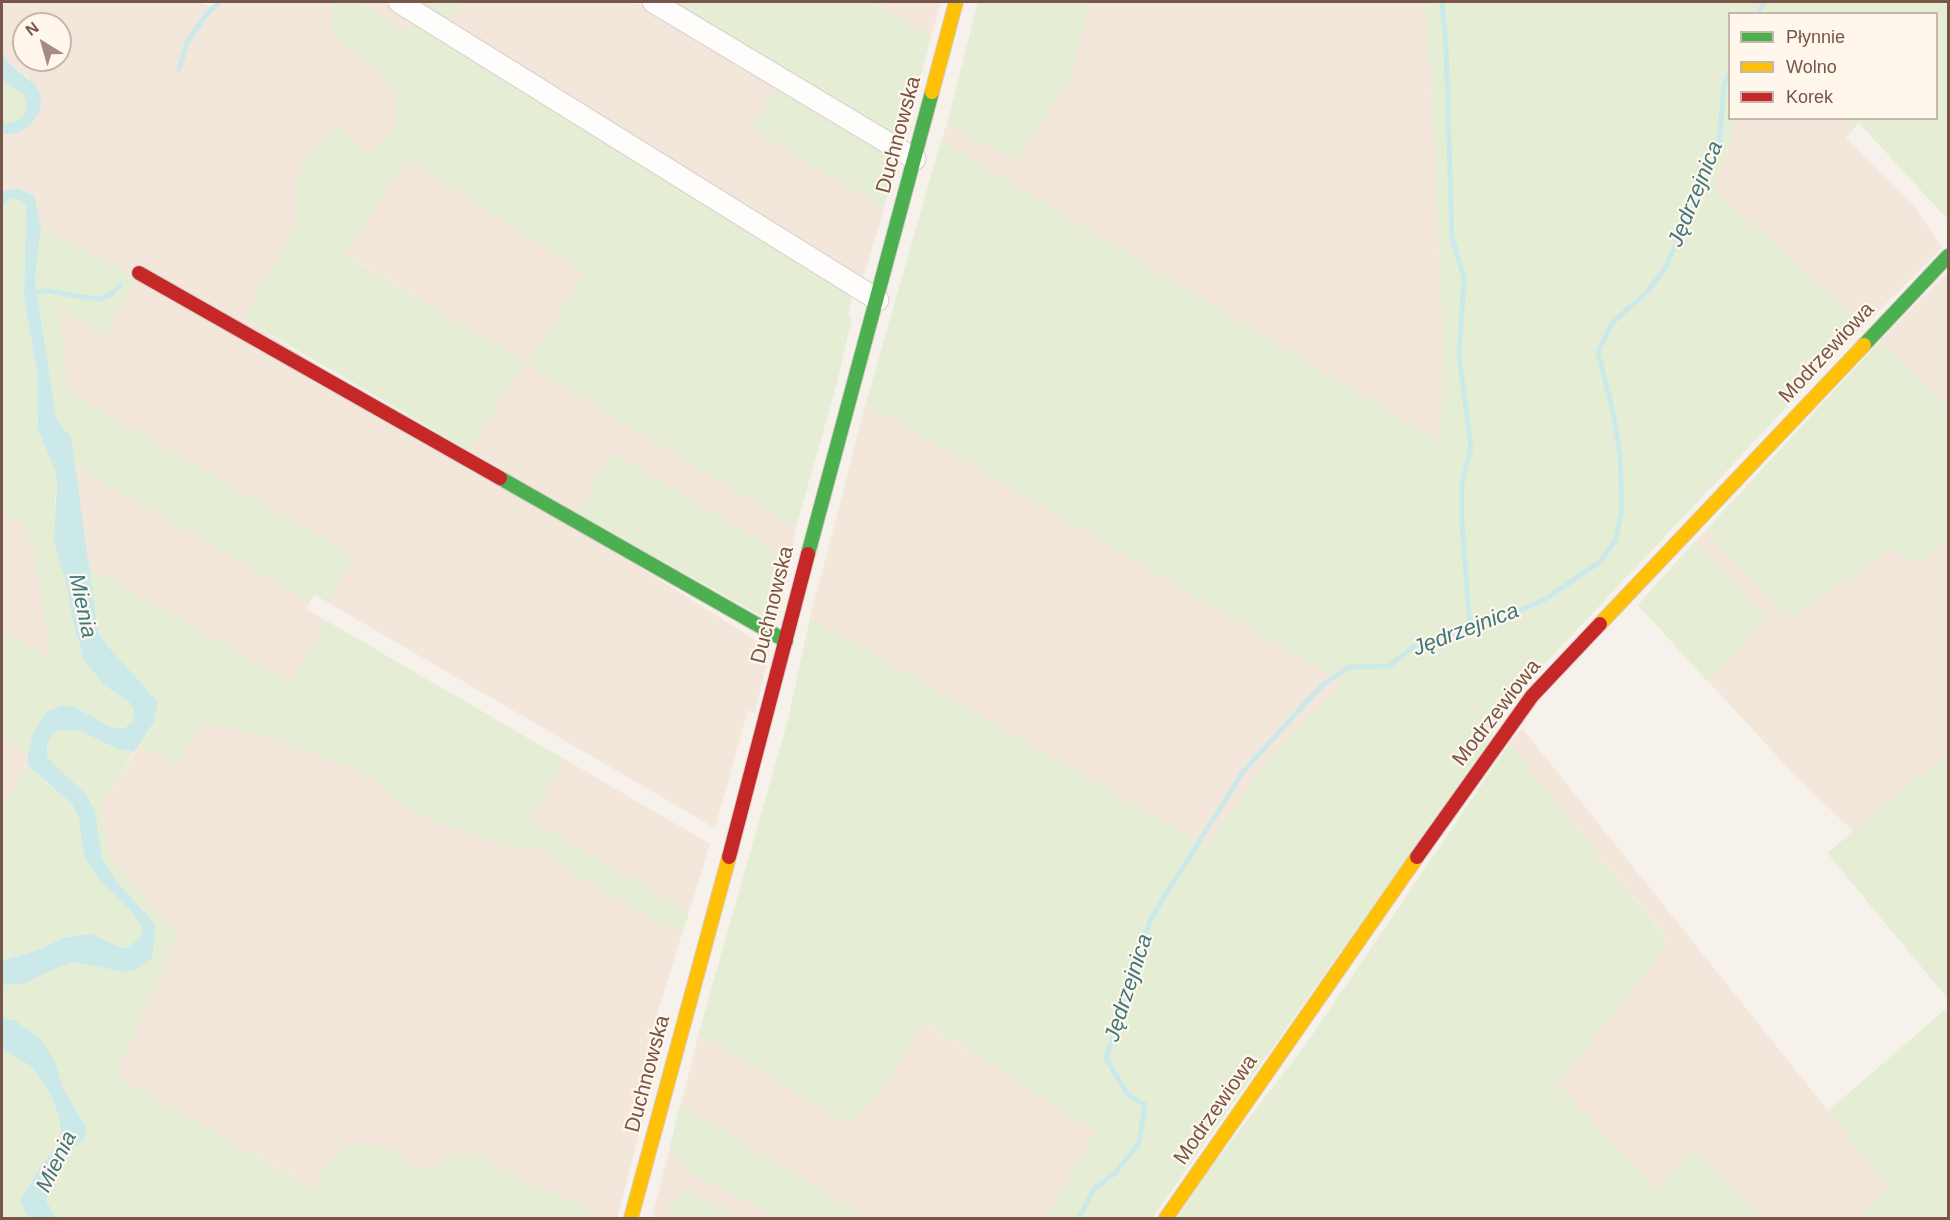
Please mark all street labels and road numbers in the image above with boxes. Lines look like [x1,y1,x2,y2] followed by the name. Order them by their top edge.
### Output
[871,74,927,196] street label: Duchnowska
[1774,297,1880,409] street label: Modrzewiowa
[746,544,800,666] street label: Duchnowska
[1448,655,1546,771] street label: Modrzewiowa
[620,1013,676,1135] street label: Duchnowska
[1169,1050,1263,1170] street label: Modrzewiowa

